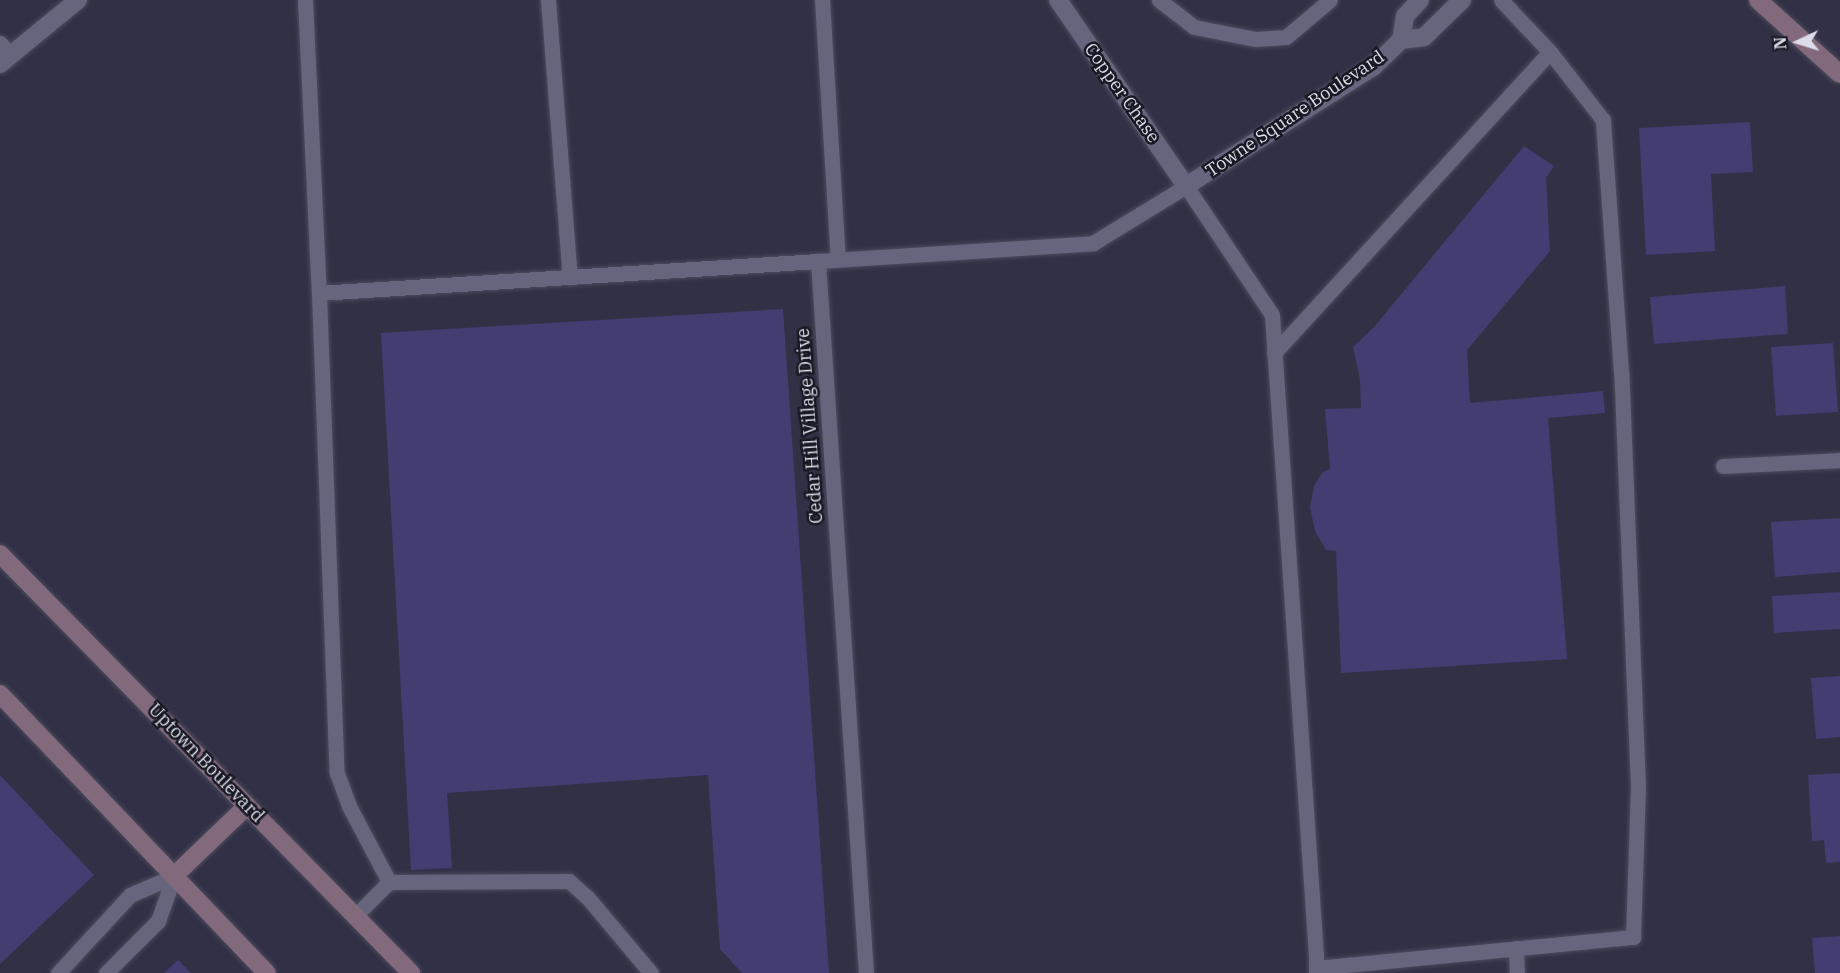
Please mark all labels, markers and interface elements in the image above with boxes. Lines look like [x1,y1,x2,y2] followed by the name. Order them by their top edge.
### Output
[1768,12,1828,72] north arrow
[1770,36,1790,50] text: N
[1080,39,1164,147] street label: Copper Chase
[1202,46,1388,182] street label: Towne Square Boulevard
[792,328,828,524] street label: Cedar Hill Village Drive
[144,699,268,827] street label: Uptown Boulevard

